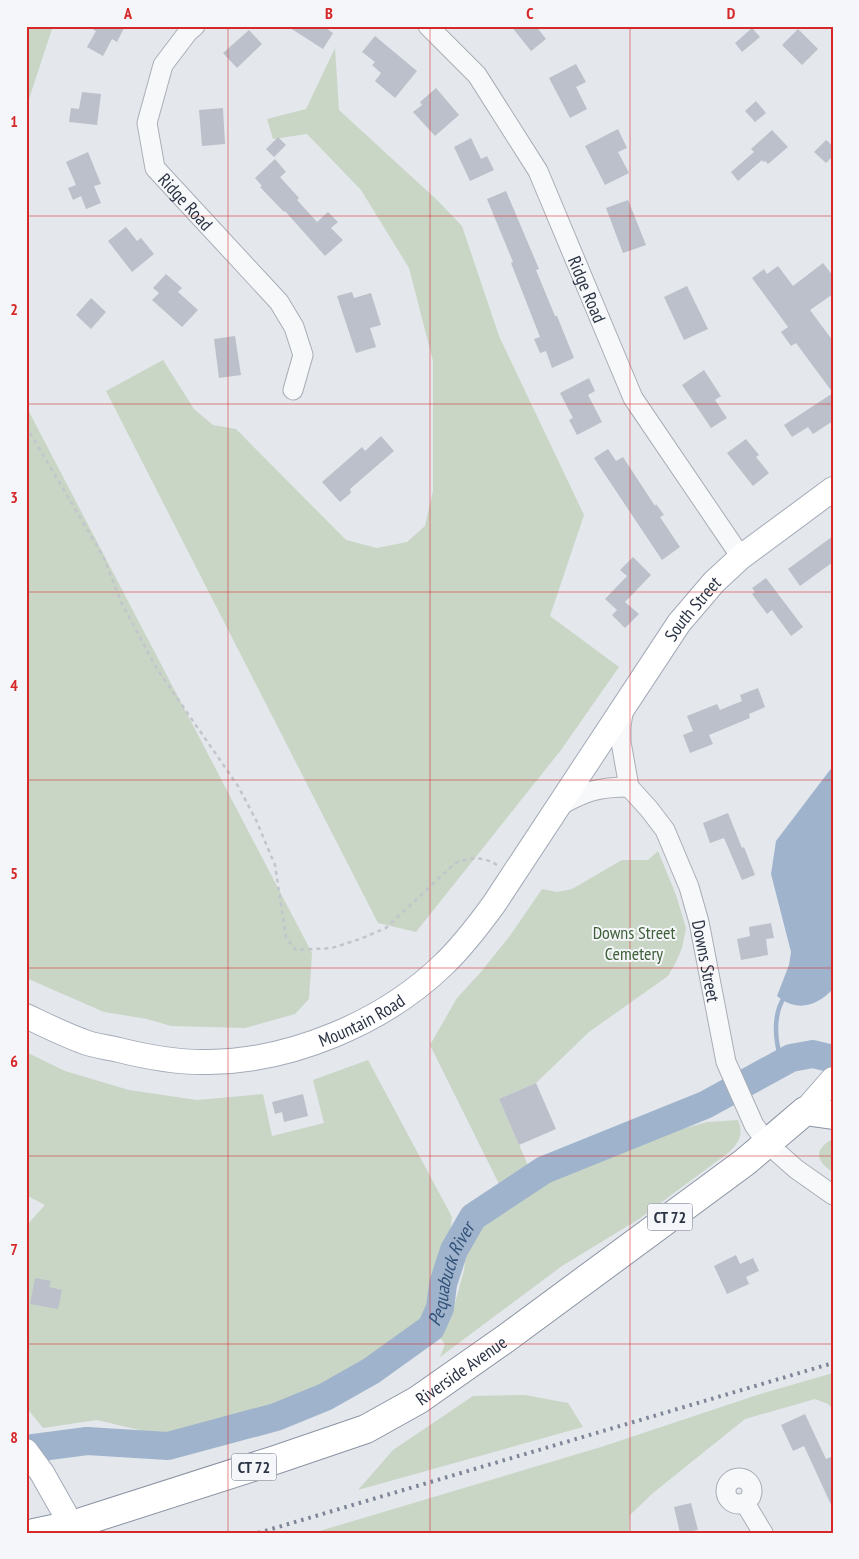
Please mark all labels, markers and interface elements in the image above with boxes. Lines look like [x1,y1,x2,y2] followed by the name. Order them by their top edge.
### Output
[123,3,133,23] text: A
[325,3,333,23] text: B
[526,3,534,23] text: C
[727,3,736,23] text: D
[10,111,18,131] text: 1
[154,168,218,235] street label: Ridge Road
[563,252,612,326] street label: Ridge Road
[10,299,18,319] text: 2
[10,487,18,507] text: 3
[659,571,725,645] street label: South Street
[10,675,18,695] text: 4
[10,863,18,883] text: 5
[687,918,726,1004] street label: Downs Street
[593,921,675,965] park label: Downs Street Cemetery
[315,989,409,1052] street label: Mountain Road
[10,1051,18,1071] text: 6
[648,1204,692,1230] road number: CT 72
[422,1216,481,1329] water label: Pequabuck River
[10,1239,18,1259] text: 7
[411,1330,511,1410] street label: Riverside Avenue
[10,1427,18,1447] text: 8
[232,1454,276,1480] road number: CT 72

